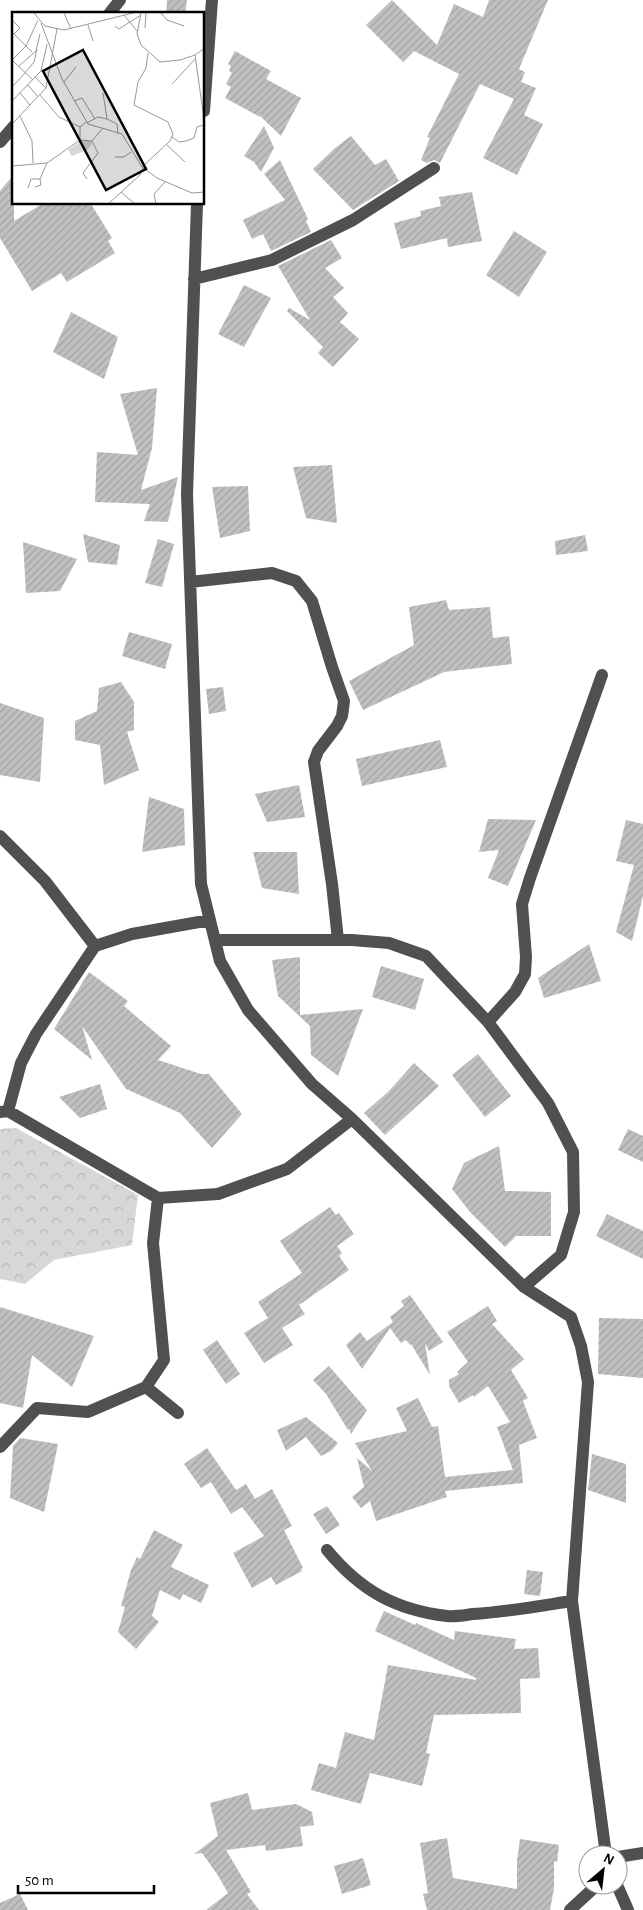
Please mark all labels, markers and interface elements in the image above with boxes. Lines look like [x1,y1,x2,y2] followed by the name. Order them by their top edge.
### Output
[12,12,205,205] inset map
[578,1845,628,1895] north arrow
[601,1851,616,1868] text: N
[18,1862,154,1894] scale bar
[25,1873,54,1888] text: 50 m

